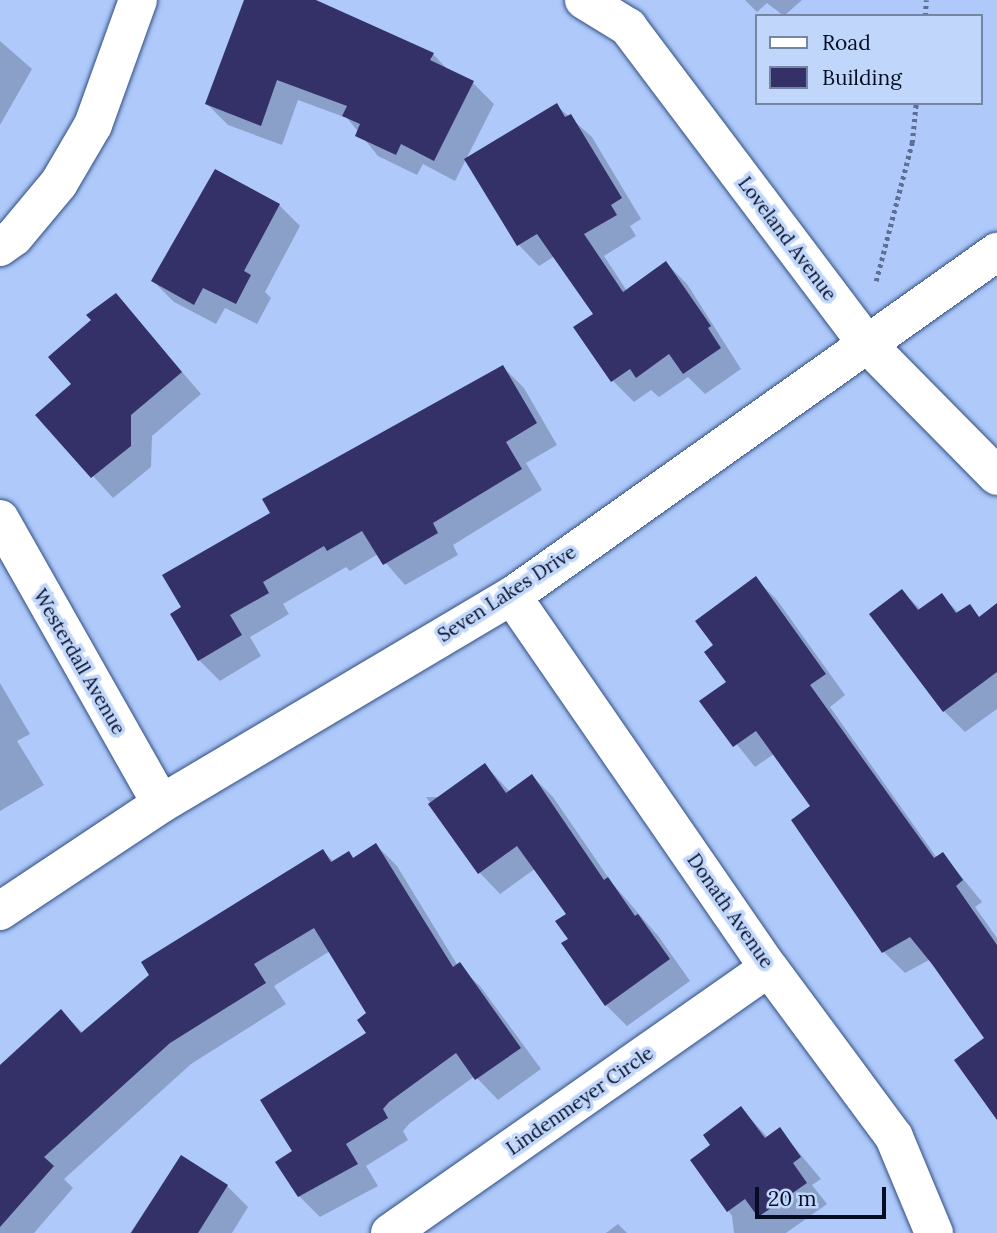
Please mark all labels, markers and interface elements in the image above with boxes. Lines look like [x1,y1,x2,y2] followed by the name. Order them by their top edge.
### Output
[755,14,983,105] legend
[822,29,871,56] text: Road
[822,64,902,91] text: Building
[733,173,841,305] street label: Loveland Avenue
[434,541,580,647] street label: Seven Lakes Drive
[28,585,130,739] street label: Westerdall Avenue
[682,849,778,973] street label: Donath Avenue
[502,1042,658,1160] street label: Lindenmeyer Circle
[759,1174,890,1218] scale bar
[768,1185,817,1212] text: 20 m

